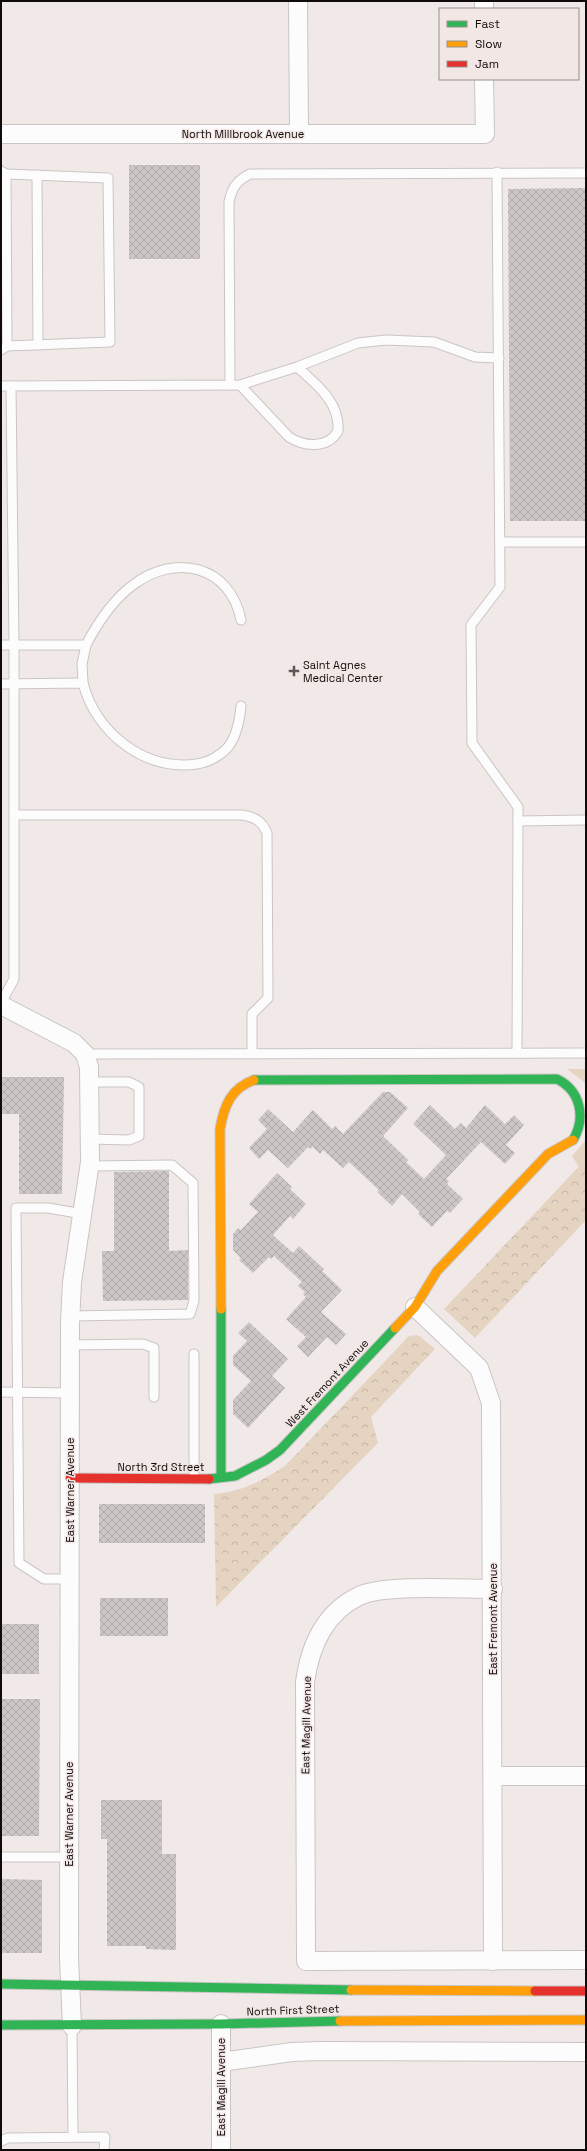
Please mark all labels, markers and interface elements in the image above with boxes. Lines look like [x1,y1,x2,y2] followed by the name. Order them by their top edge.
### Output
[439,8,579,80] legend
[475,16,500,32] text: Fast
[475,36,502,52] text: Slow
[475,56,499,72] text: Jam
[182,127,304,141] street label: North Millbrook Avenue
[303,658,383,685] place label: Saint Agnes Medical Center
[288,665,300,677] marker: Saint Agnes Medical Center
[283,1336,371,1430] street label: West Fremont Avenue
[63,1438,77,1542] street label: East Warner Avenue
[118,1460,205,1474] street label: North 3rd Street
[486,1563,500,1675] street label: East Fremont Avenue
[298,1676,314,1774] street label: East Magill Avenue
[62,1762,76,1866] street label: East Warner Avenue
[246,2001,340,2019] street label: North First Street
[214,2038,228,2136] street label: East Magill Avenue

